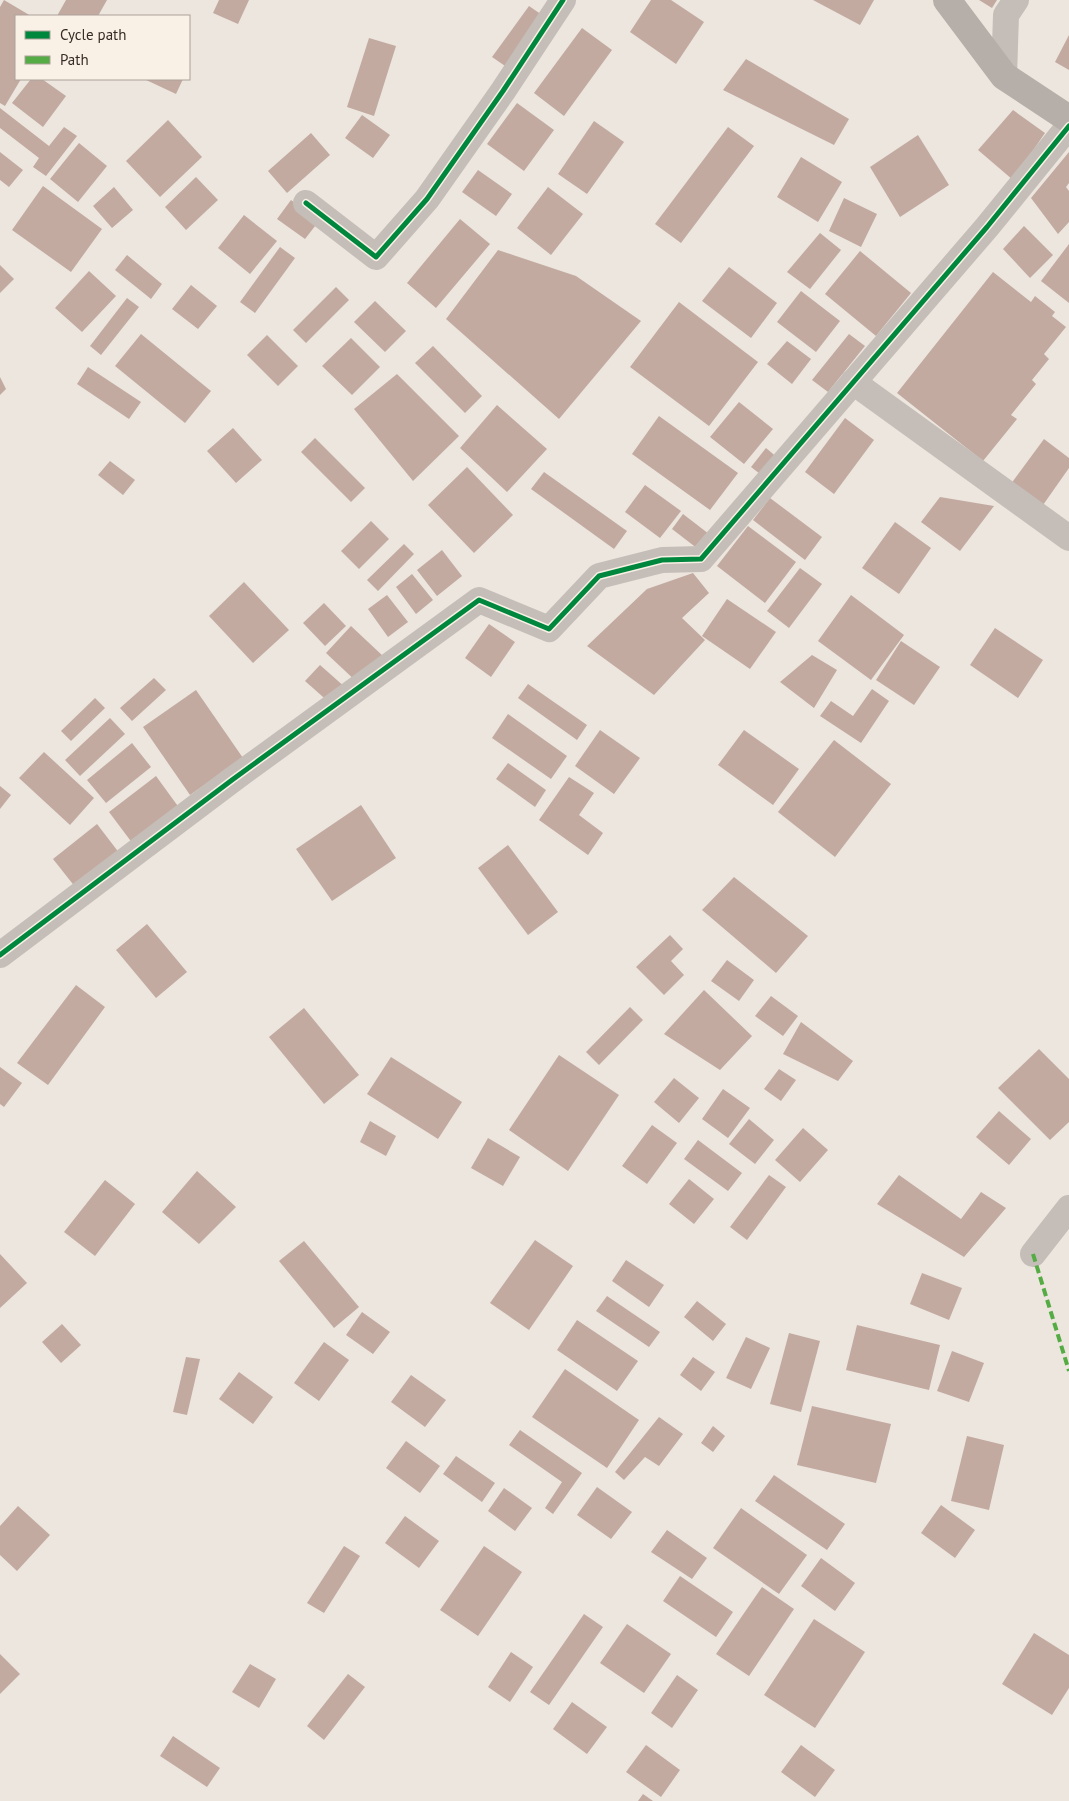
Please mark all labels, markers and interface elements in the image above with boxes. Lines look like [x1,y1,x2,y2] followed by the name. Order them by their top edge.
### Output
[15,15,190,80] legend
[60,25,126,44] text: Cycle path
[60,50,89,69] text: Path

